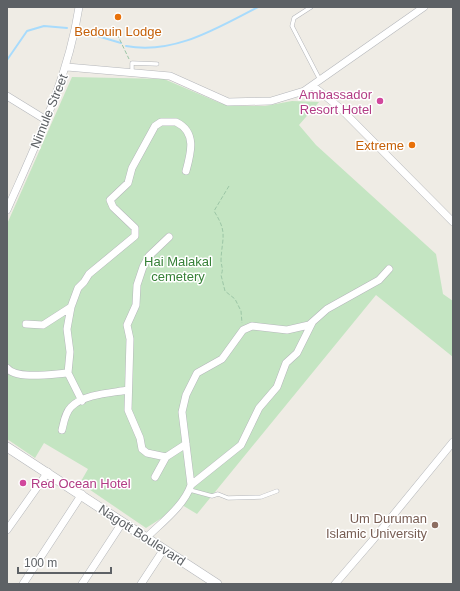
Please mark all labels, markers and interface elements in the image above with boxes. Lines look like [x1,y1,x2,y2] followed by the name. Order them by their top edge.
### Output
[113,12,123,22] marker: Bedouin Lodge
[74,24,162,39] place label: Bedouin Lodge
[27,71,71,150] street label: Nimule Street
[299,87,373,117] place label: Ambassador Resort Hotel
[375,96,385,106] marker: Ambassador Resort Hotel
[356,138,404,153] place label: Extreme
[407,140,417,150] marker: Extreme
[144,254,212,284] park label: Hai Malakal cemetery
[31,476,131,491] place label: Red Ocean Hotel
[18,478,28,488] marker: Red Ocean Hotel
[96,501,188,569] street label: Nagott Boulevard
[326,511,427,541] place label: Um Duruman Islamic University
[430,520,440,530] marker: Um Duruman Islamic University
[18,549,111,575] scale bar
[24,556,57,570] text: 100 m

